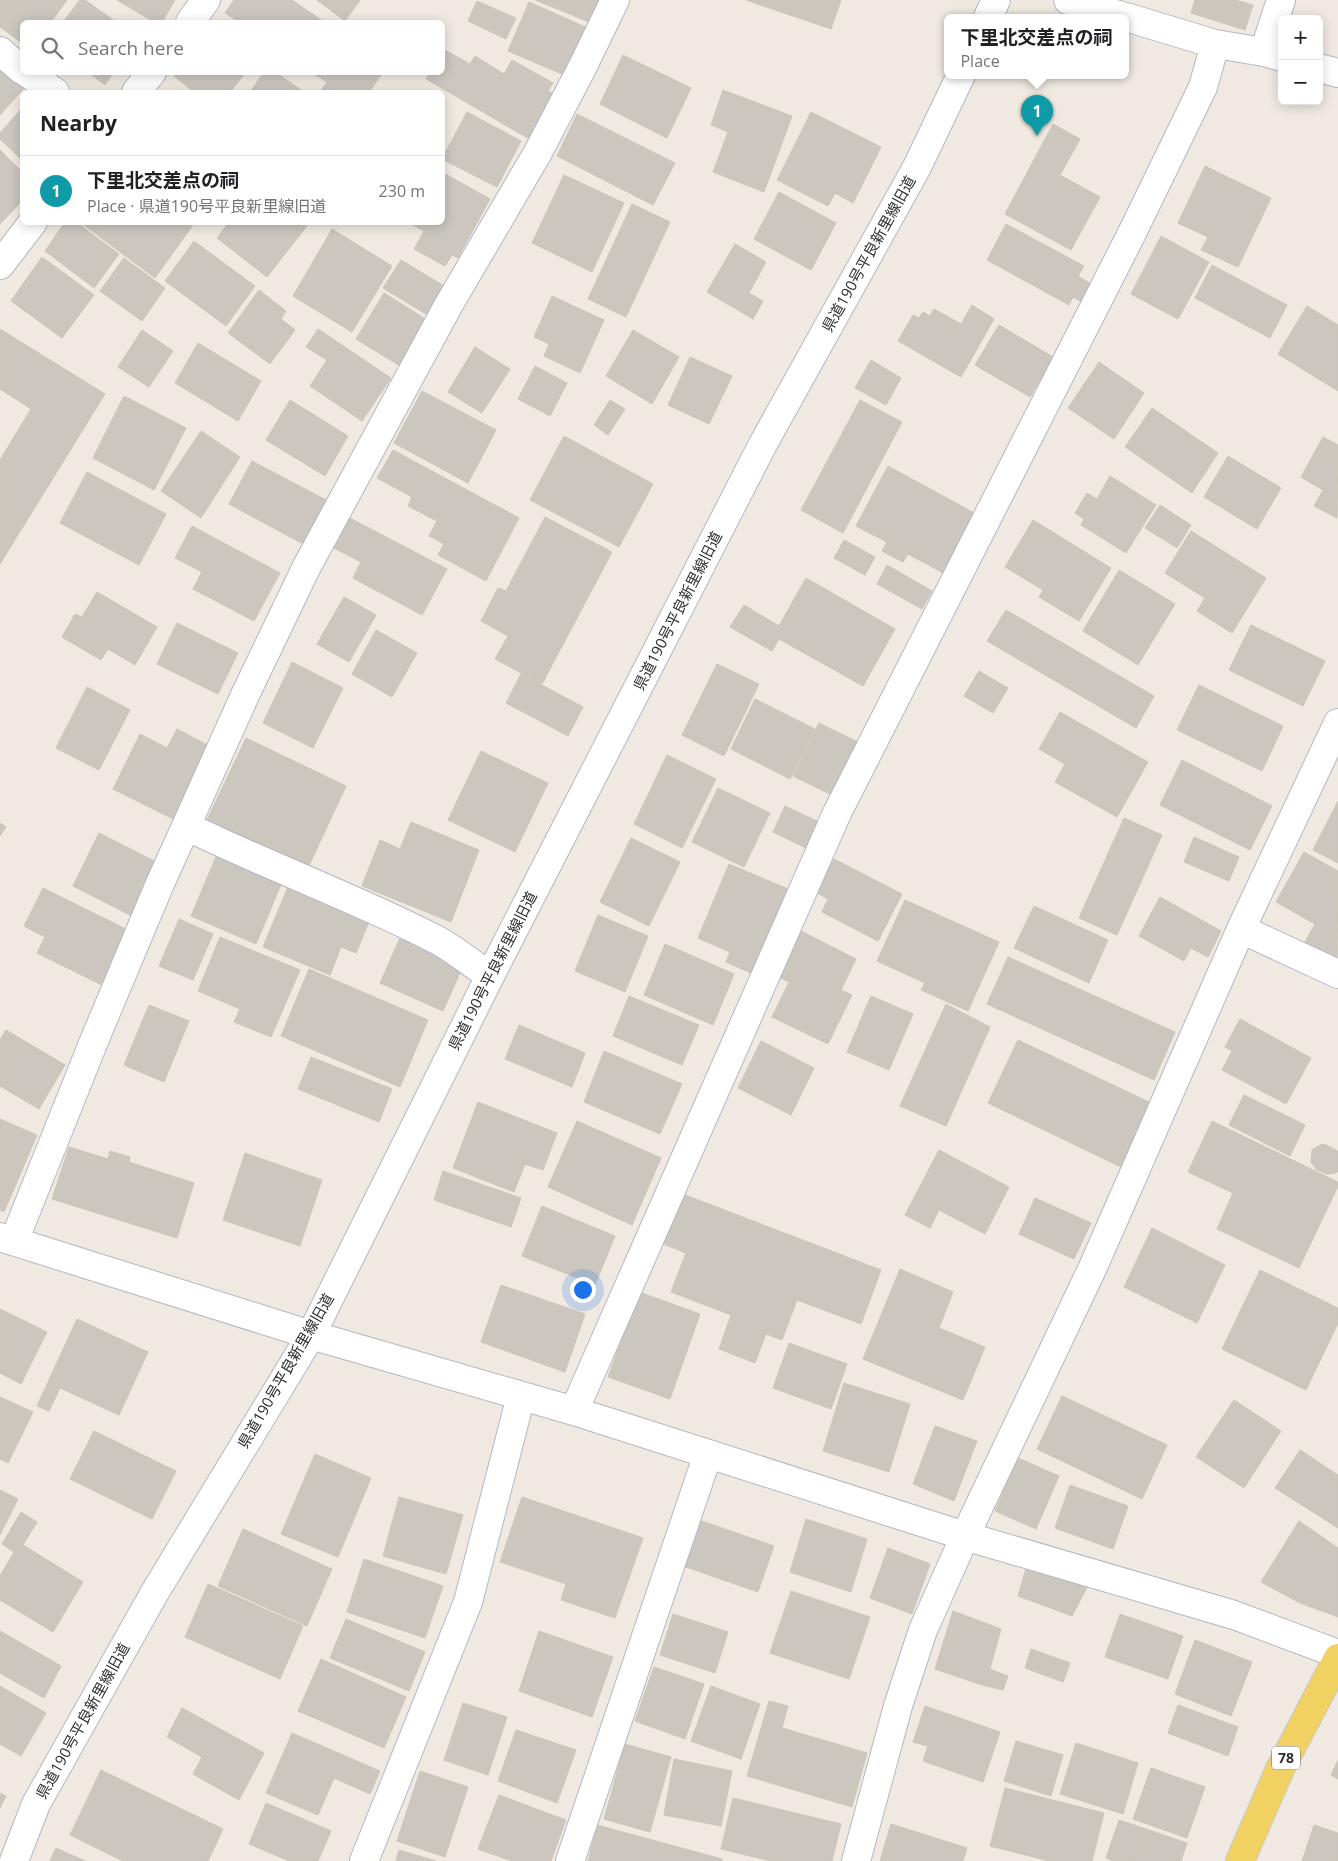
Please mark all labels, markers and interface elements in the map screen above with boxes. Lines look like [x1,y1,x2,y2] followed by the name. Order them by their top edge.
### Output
[944,14,1129,79] popup
[1278,15,1323,105] map controls
[1278,15,1323,60] button: +
[20,20,445,75] search box
[960,24,1113,50] text: 下里北交差点の祠
[38,34,66,62] icon: search
[78,35,184,61] text: Search here
[960,50,1000,72] text: Place
[1278,60,1323,105] button: −
[1021,95,1053,136] pin: 1
[40,109,117,137] text: Nearby
[87,167,239,193] text: 下里北交差点の祠
[817,172,919,335] street label: 県道190号平良新里線旧道
[51,180,61,202] text: 1
[379,180,425,202] text: 230 m
[87,195,326,217] text: Place · 県道190号平良新里線旧道
[628,528,726,693] street label: 県道190号平良新里線旧道
[443,888,541,1053] street label: 県道190号平良新里線旧道
[570,1277,596,1303] your location
[233,1289,338,1452] street label: 県道190号平良新里線旧道
[31,1639,133,1802] street label: 県道190号平良新里線旧道
[1272,1746,1300,1770] road number: 78

